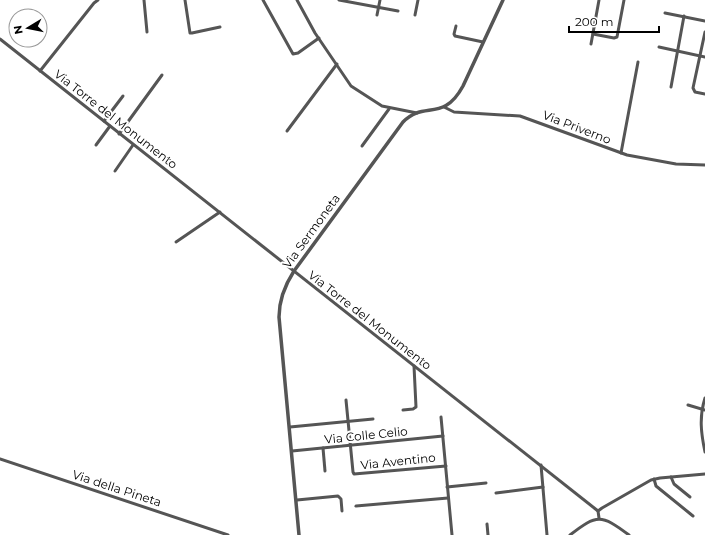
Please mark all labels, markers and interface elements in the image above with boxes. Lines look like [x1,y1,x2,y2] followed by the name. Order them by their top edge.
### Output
[8,8,48,48] north arrow
[569,8,659,34] scale bar
[575,14,614,29] text: 200 m
[10,24,26,35] text: N
[51,66,181,172] street label: Via Torre del Monumento
[541,107,613,147] street label: Via Priverno
[279,191,343,271] street label: Via Sermoneta
[305,267,435,373] street label: Via Torre del Monumento
[324,423,408,447] street label: Via Colle Celio
[360,450,436,472] street label: Via Aventino
[71,467,163,509] street label: Via della Pineta

